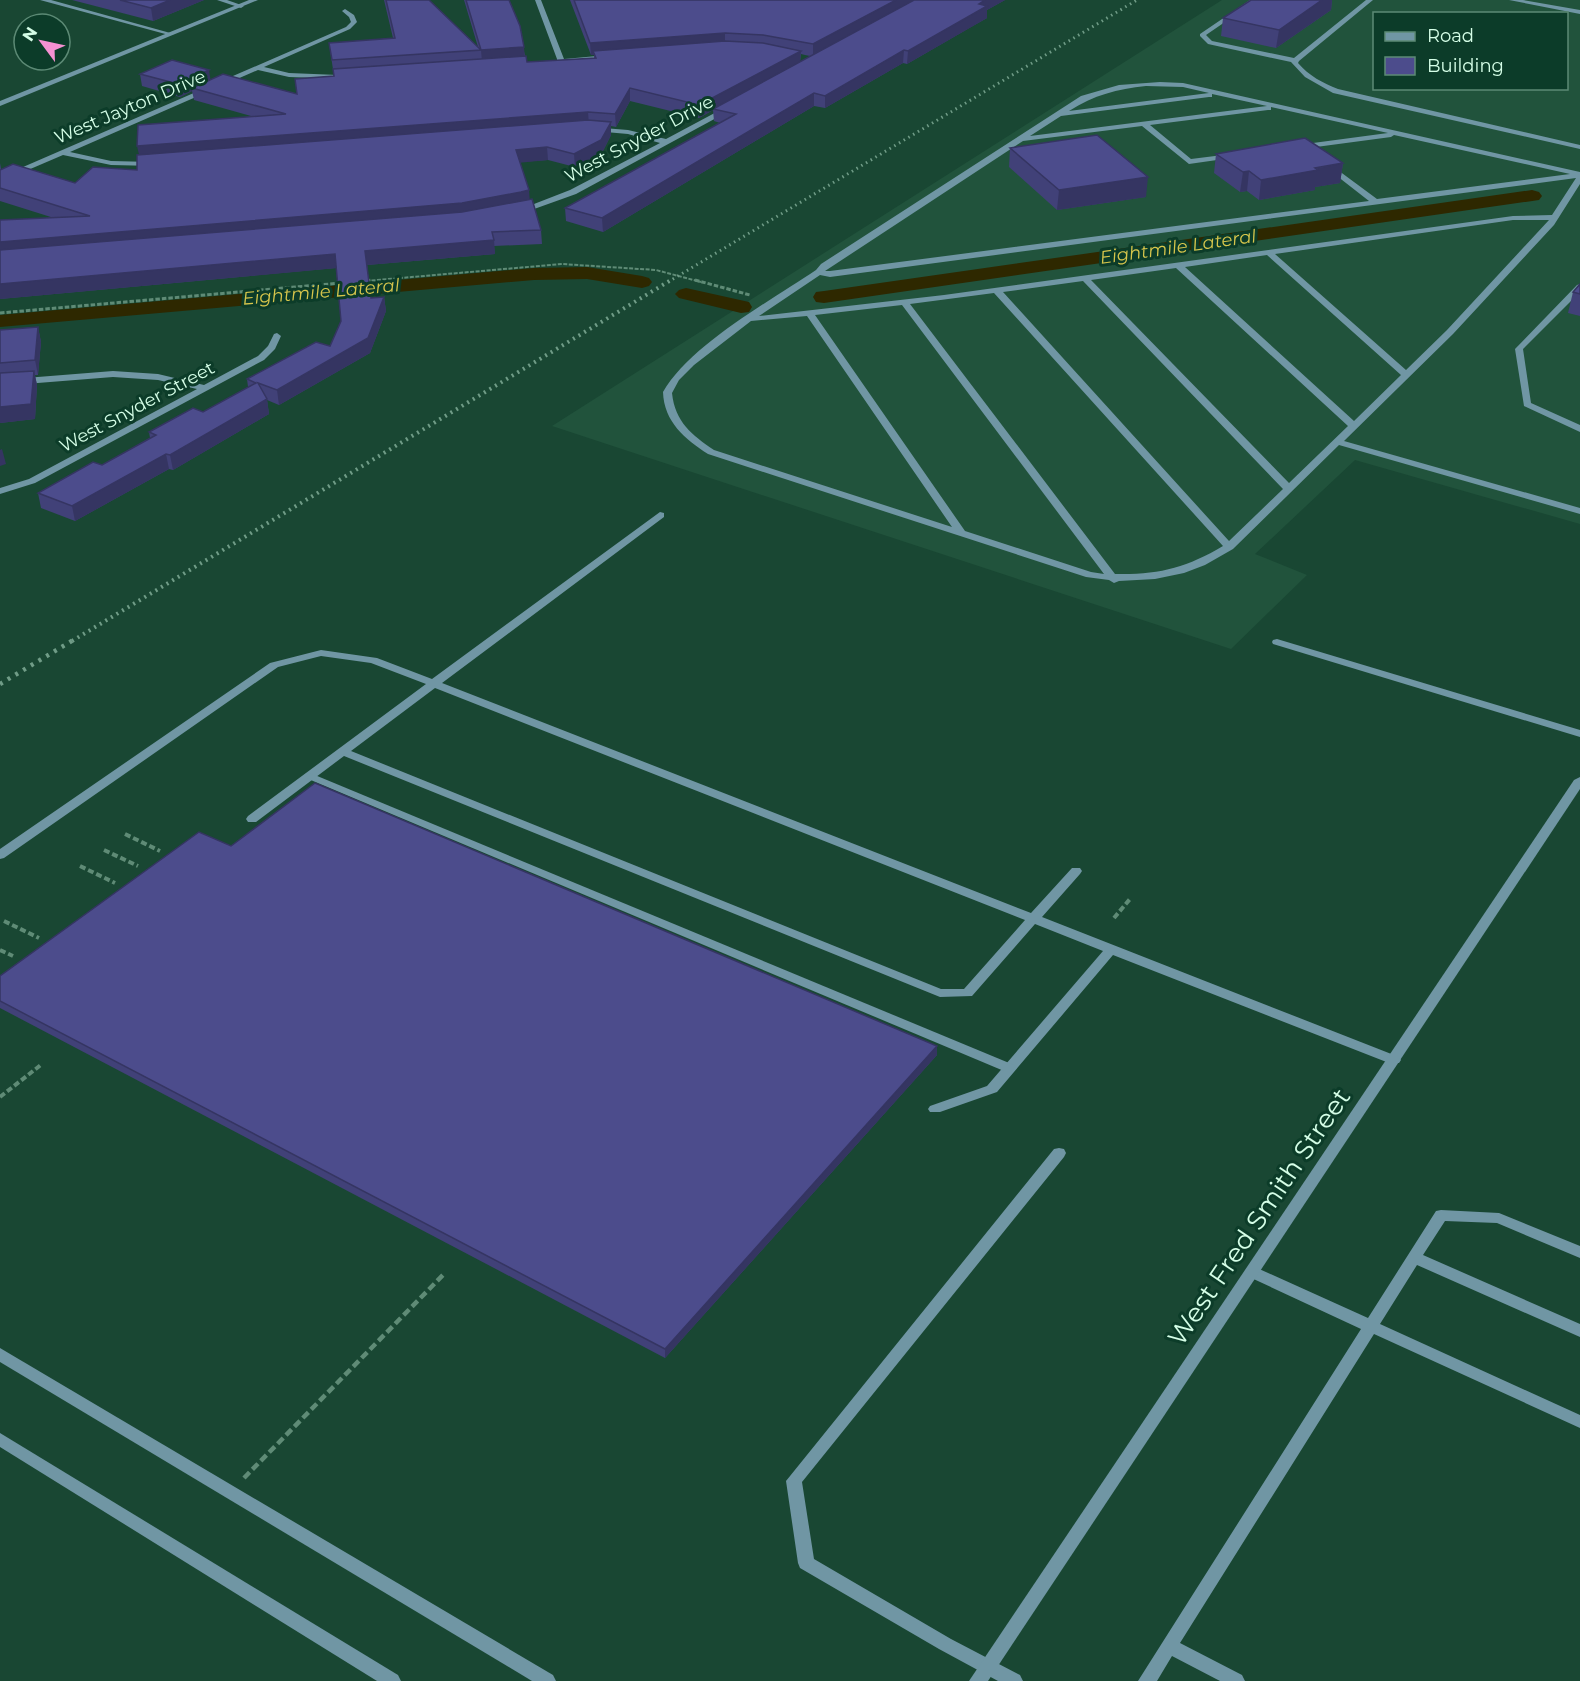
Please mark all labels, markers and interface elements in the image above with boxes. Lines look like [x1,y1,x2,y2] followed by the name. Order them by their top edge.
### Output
[12,12,72,72] north arrow
[1373,12,1568,90] legend
[18,24,41,45] text: N
[1427,25,1474,47] text: Road
[1427,55,1504,77] text: Building
[51,65,209,149] street label: West Jayton Drive
[561,90,717,187] street label: West Snyder Drive
[1098,225,1258,269] water label: Eightmile Lateral
[242,274,401,310] water label: Eightmile Lateral
[56,357,218,457] street label: West Snyder Street
[1161,1082,1357,1352] street label: West Fred Smith Street

